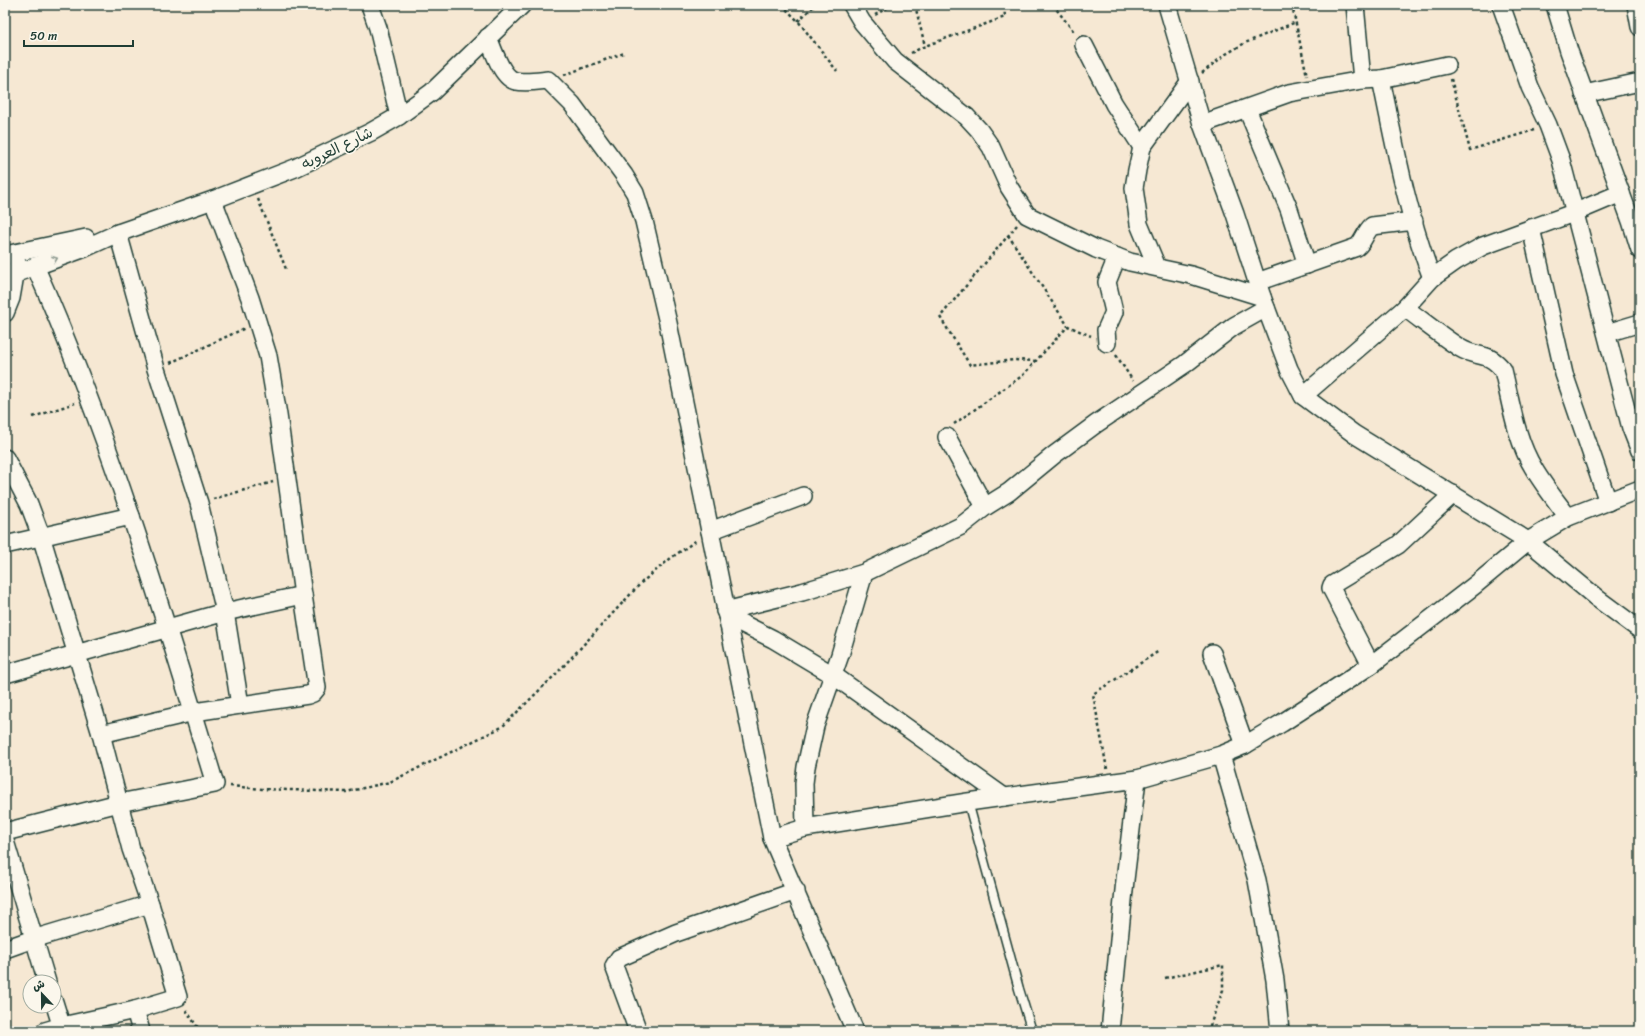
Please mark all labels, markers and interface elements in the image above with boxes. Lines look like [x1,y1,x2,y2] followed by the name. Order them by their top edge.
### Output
[24,22,133,48] scale bar
[30,25,57,47] text: 50 m
[297,119,377,177] street label: شارع العروبه
[52,255,59,263] one-way arrow
[22,974,62,1014] north arrow
[29,974,48,996] text: ش

